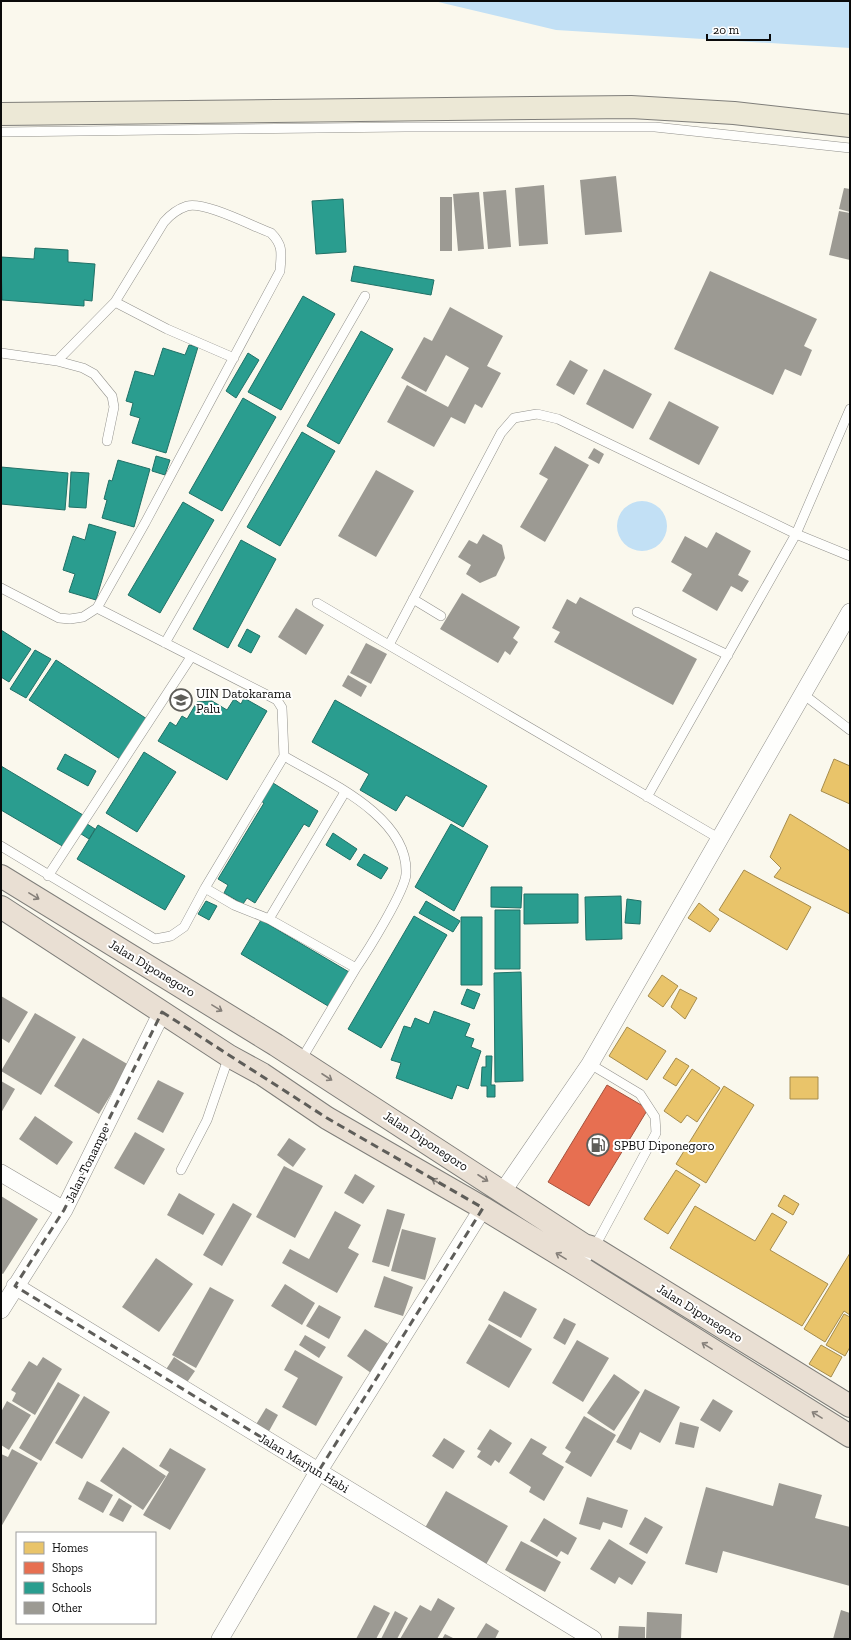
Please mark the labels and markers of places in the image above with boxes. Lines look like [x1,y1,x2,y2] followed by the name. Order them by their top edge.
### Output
[196,686,292,716] place label: UIN Datokarama Palu
[168,687,194,713] school or university icon: UIN Datokarama Palu
[585,1132,611,1158] fuel station icon: SPBU Diponegoro
[614,1138,715,1153] place label: SPBU Diponegoro

